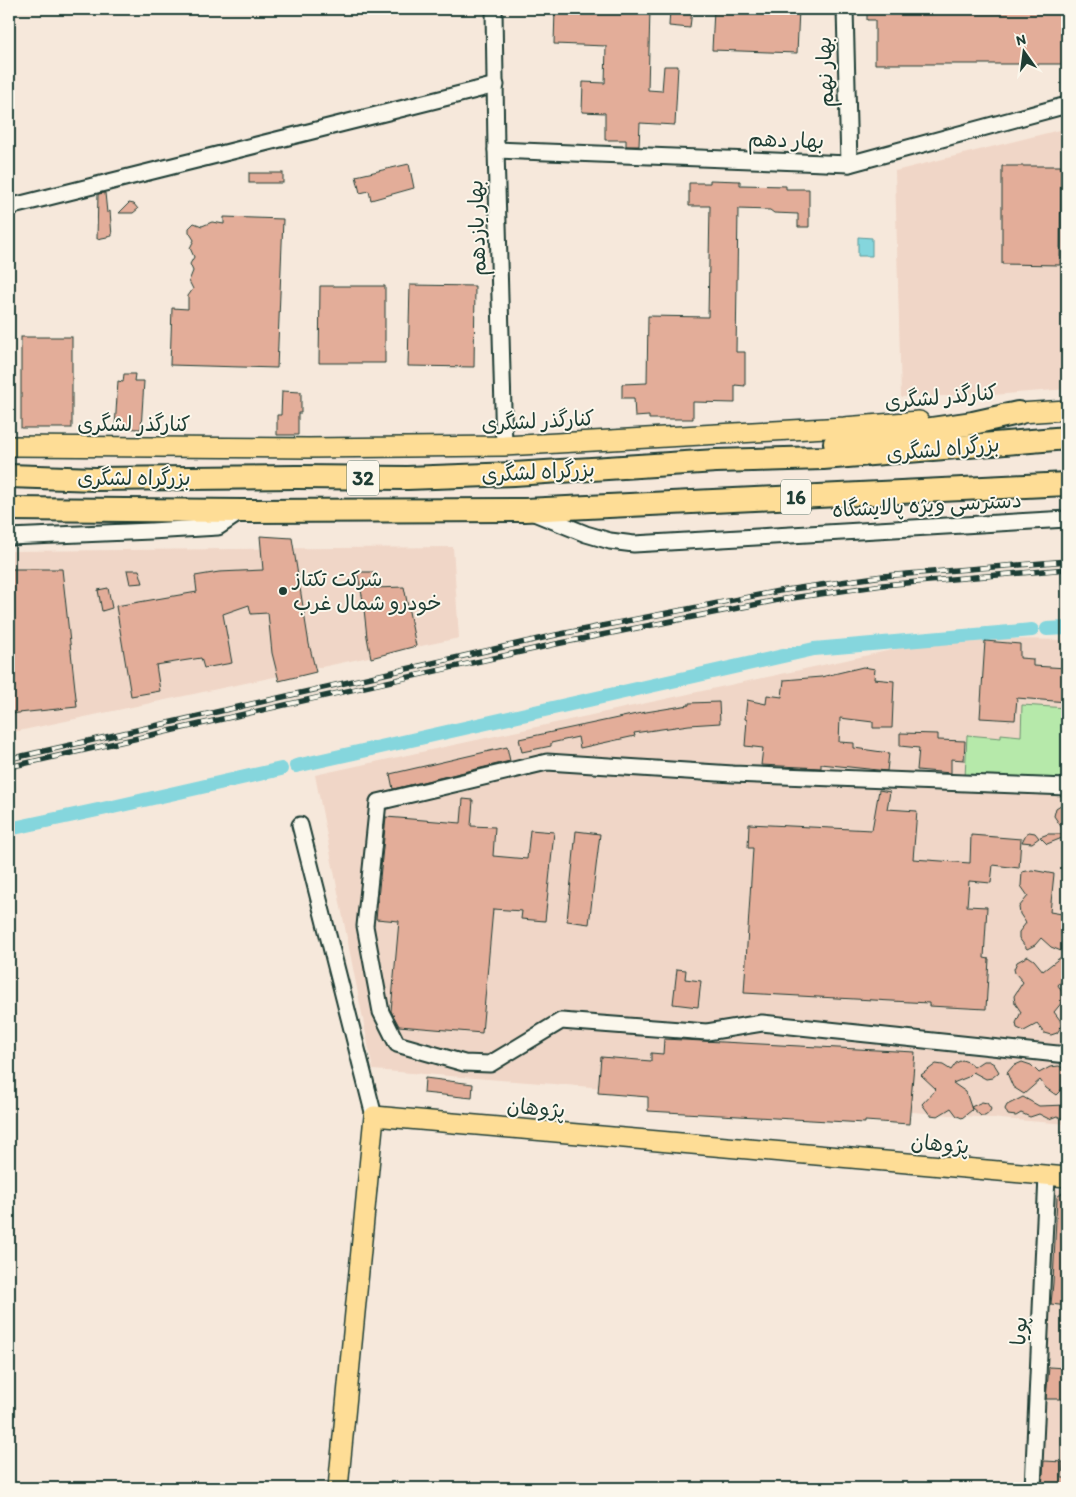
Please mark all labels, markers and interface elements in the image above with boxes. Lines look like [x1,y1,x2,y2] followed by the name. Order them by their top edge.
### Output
[998,28,1048,78] north arrow
[1014,30,1028,49] text: N
[811,36,842,108] street label: بهار نهم
[747,126,825,157] street label: بهار دهم
[462,179,495,276] street label: بهار یازدهم
[883,379,998,414] street label: کنارگذر لشگری
[481,405,595,436] street label: کنارگذر لشگری
[77,411,191,436] street label: کنارگذر لشگری
[885,431,1001,467] street label: بزرگراه لشگری
[481,456,595,488] street label: بزرگراه لشگری
[347,460,379,496] road number: 32
[77,465,191,491] street label: بزرگراه لشگری
[781,480,811,514] road number: 16
[831,487,1023,524] street label: دسترسی ویژه پالایشگاه
[291,566,442,616] place label: شرکت تکتاز خودرو شمال غرب
[277,585,289,597] marker: شرکت تکتاز خودرو شمال غرب
[506,1092,566,1124] street label: پژوهان
[910,1128,970,1160] street label: پژوهان
[1005,1316,1033,1346] street label: پویا

